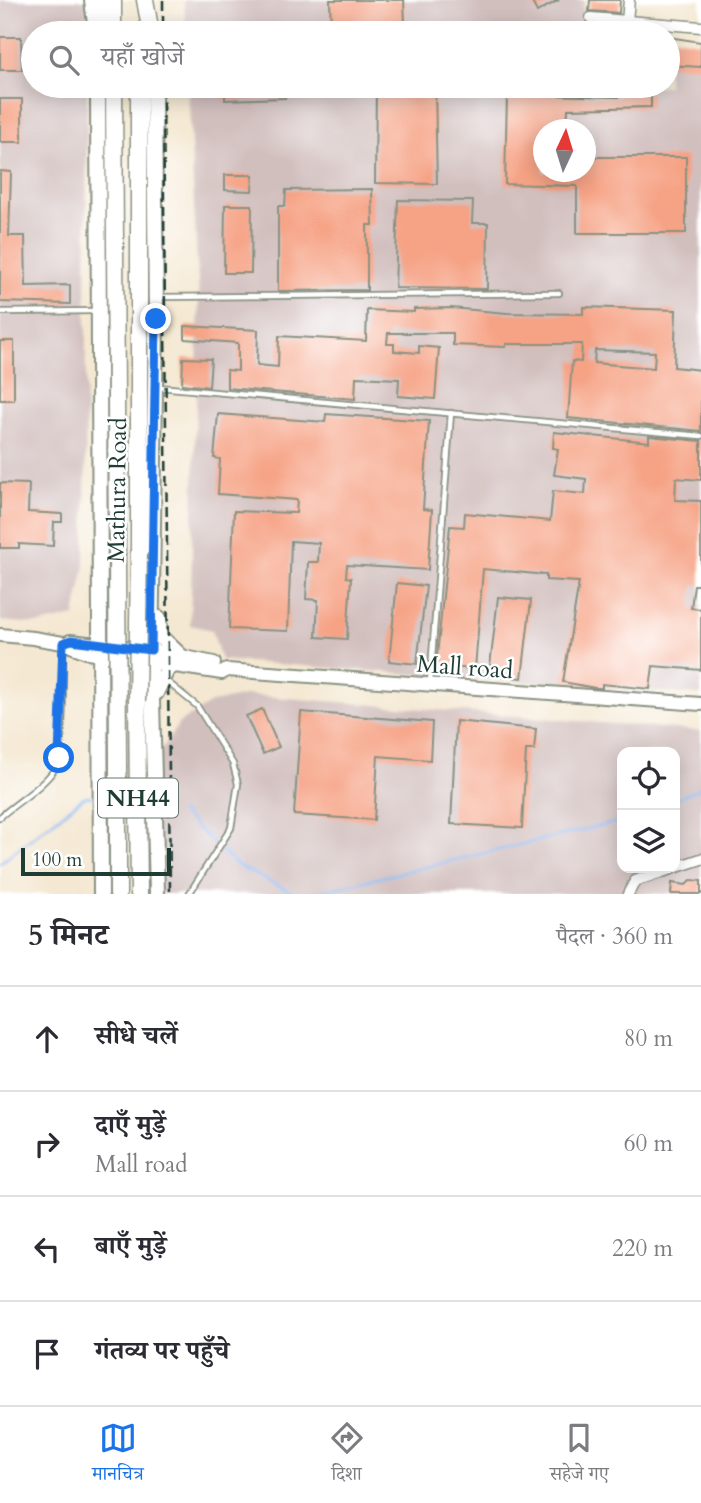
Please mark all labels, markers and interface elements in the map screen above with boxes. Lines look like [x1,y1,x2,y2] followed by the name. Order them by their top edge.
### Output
[21,21,680,98] search box
[101,39,184,74] text: यहाँ खोजें
[45,41,83,79] icon: search
[533,119,596,182] north arrow
[140,303,171,334] route end
[100,417,135,563] street label: Mathura Road
[416,648,514,687] street label: Mall road
[43,742,74,773] route start
[617,747,680,873] map controls
[617,747,680,810] button: locate
[98,778,178,818] road number: NH44
[617,810,680,873] button: layers
[21,845,172,877] scale bar
[32,847,82,873] text: 100 m
[28,915,108,956] text: 5 मिनट
[556,921,673,952] text: पैदल · 360 m
[95,1018,177,1053] text: सीधे चलें
[28,1020,66,1058] icon: ahead
[624,1023,673,1054] text: 80 m
[95,1107,166,1142] text: दाएँ मुड़ें
[28,1125,66,1163] icon: right
[624,1128,673,1159] text: 60 m
[95,1149,187,1180] text: Mall road
[95,1228,166,1263] text: बाएँ मुड़ें
[28,1230,66,1268] icon: left
[612,1233,673,1264] text: 220 m
[95,1333,229,1368] text: गंतव्य पर पहुँचे
[28,1335,66,1373] icon: arrive
[92,1419,144,1492] tab: मानचित्र
[328,1419,366,1492] tab: दिशा
[550,1419,609,1492] tab: सहेजे गए

